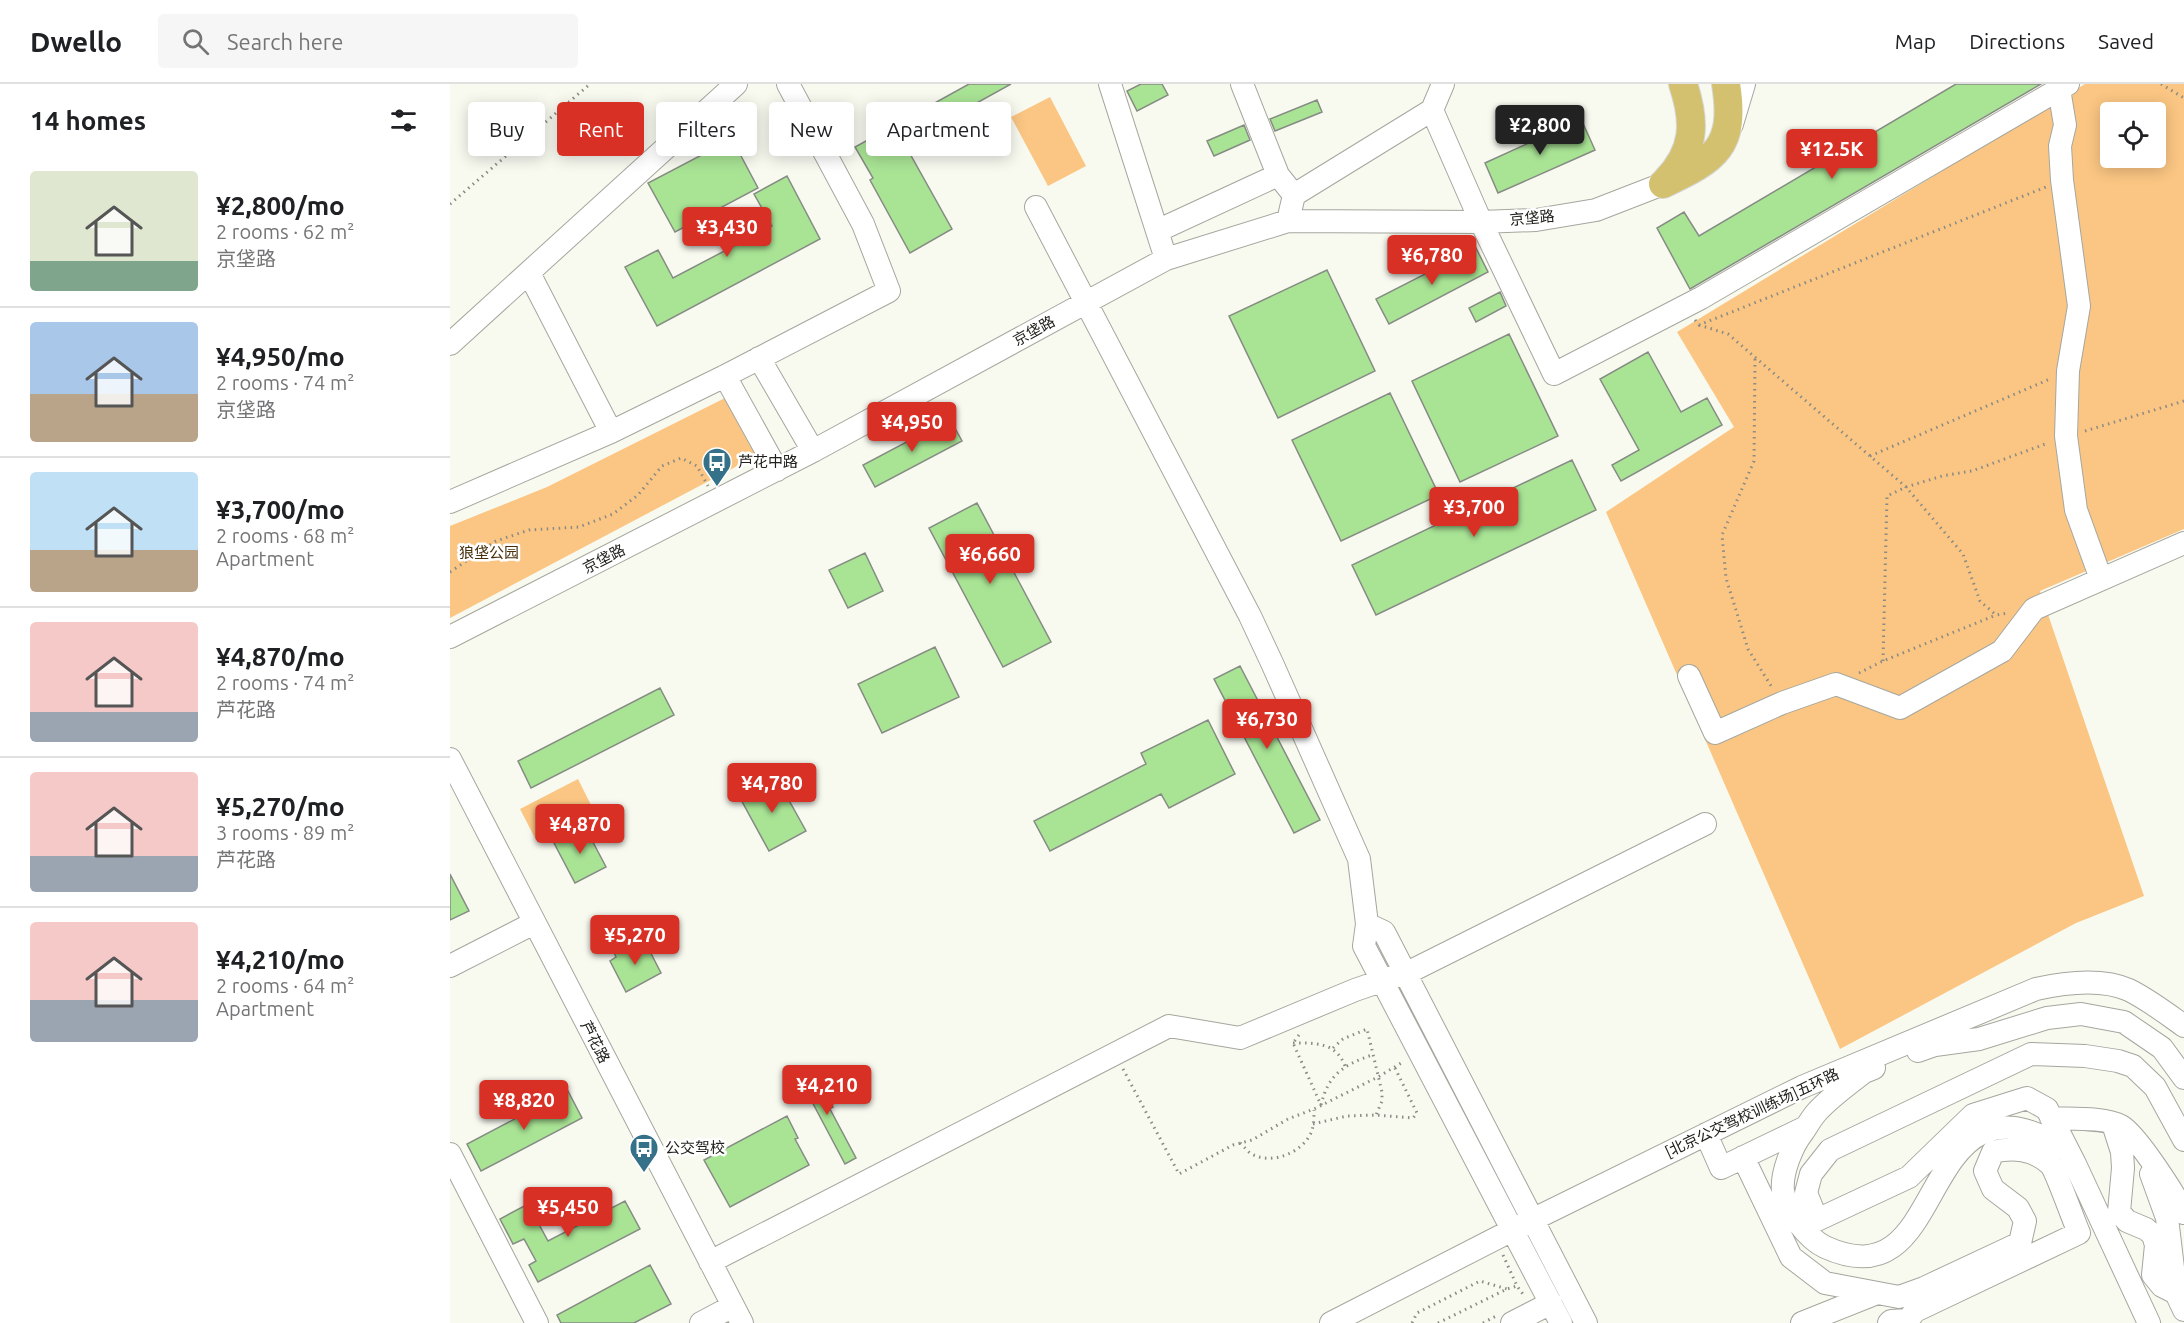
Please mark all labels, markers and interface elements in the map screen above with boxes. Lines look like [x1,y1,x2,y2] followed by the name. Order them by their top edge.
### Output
[158,14,578,68] search box
[179,25,212,58] icon: search
[30,26,122,57] text: Dwello
[227,29,343,54] text: Search here
[1895,29,1936,53] text: Map
[1969,29,2065,53] text: Directions
[2098,29,2154,53] text: Saved
[468,102,545,156] chip: Buy
[557,102,644,156] chip: Rent
[656,102,757,156] chip: Filters
[769,102,854,156] chip: New
[866,102,1011,156] chip: Apartment
[2100,102,2166,168] map controls
[2100,102,2166,168] button: locate
[387,104,420,137] icon: filters
[1491,105,1589,156] pin: ¥2,800
[30,106,146,135] text: 14 homes
[1509,113,1571,136] text: ¥2,800
[1783,129,1881,180] pin: ¥12.5K
[1800,137,1864,160] text: ¥12.5K
[216,191,345,220] text: ¥2,800/mo
[78,195,150,267] icon: home
[678,207,776,258] pin: ¥3,430
[1509,207,1555,228] street label: 京垡路
[696,215,758,238] text: ¥3,430
[216,220,354,243] text: 2 rooms · 62 m²
[1383,235,1481,286] pin: ¥6,780
[1401,243,1463,266] text: ¥6,780
[216,247,276,270] text: 京垡路
[1010,312,1058,349] street label: 京垡路
[216,342,345,371] text: ¥4,950/mo
[78,346,150,418] icon: home
[216,371,354,394] text: 2 rooms · 74 m²
[216,398,276,421] text: 京垡路
[863,402,961,453] pin: ¥4,950
[881,410,943,433] text: ¥4,950
[701,446,733,488] bus stop icon: 芦花中路
[738,453,798,470] place label: 芦花中路
[1425,487,1523,538] pin: ¥3,700
[216,495,345,524] text: ¥3,700/mo
[1443,495,1505,518] text: ¥3,700
[78,496,150,568] icon: home
[216,524,354,547] text: 2 rooms · 68 m²
[941,534,1039,585] pin: ¥6,660
[580,541,628,576] street label: 京垡路
[959,542,1021,565] text: ¥6,660
[459,544,519,561] park label: 狼垡公园
[216,547,314,570] text: Apartment
[216,642,345,671] text: ¥4,870/mo
[78,646,150,718] icon: home
[216,671,354,694] text: 2 rooms · 74 m²
[216,698,276,721] text: 芦花路
[1218,699,1316,750] pin: ¥6,730
[1236,707,1298,730] text: ¥6,730
[723,763,821,814] pin: ¥4,780
[741,771,803,794] text: ¥4,780
[216,792,345,821] text: ¥5,270/mo
[78,796,150,868] icon: home
[531,804,629,855] pin: ¥4,870
[549,812,611,835] text: ¥4,870
[216,821,354,844] text: 3 rooms · 89 m²
[216,848,276,871] text: 芦花路
[586,915,684,966] pin: ¥5,270
[604,923,666,946] text: ¥5,270
[216,945,345,974] text: ¥4,210/mo
[78,946,150,1018] icon: home
[216,974,354,997] text: 2 rooms · 64 m²
[216,997,314,1020] text: Apartment
[578,1018,613,1066] street label: 芦花路
[778,1065,876,1116] pin: ¥4,210
[1662,1065,1841,1160] street label: [北京公交驾校训练场]五环路
[796,1073,858,1096] text: ¥4,210
[475,1080,573,1131] pin: ¥8,820
[493,1088,555,1111] text: ¥8,820
[628,1132,660,1174] bus stop icon: 公交驾校
[665,1139,725,1156] place label: 公交驾校
[519,1187,617,1238] pin: ¥5,450
[537,1195,599,1218] text: ¥5,450

